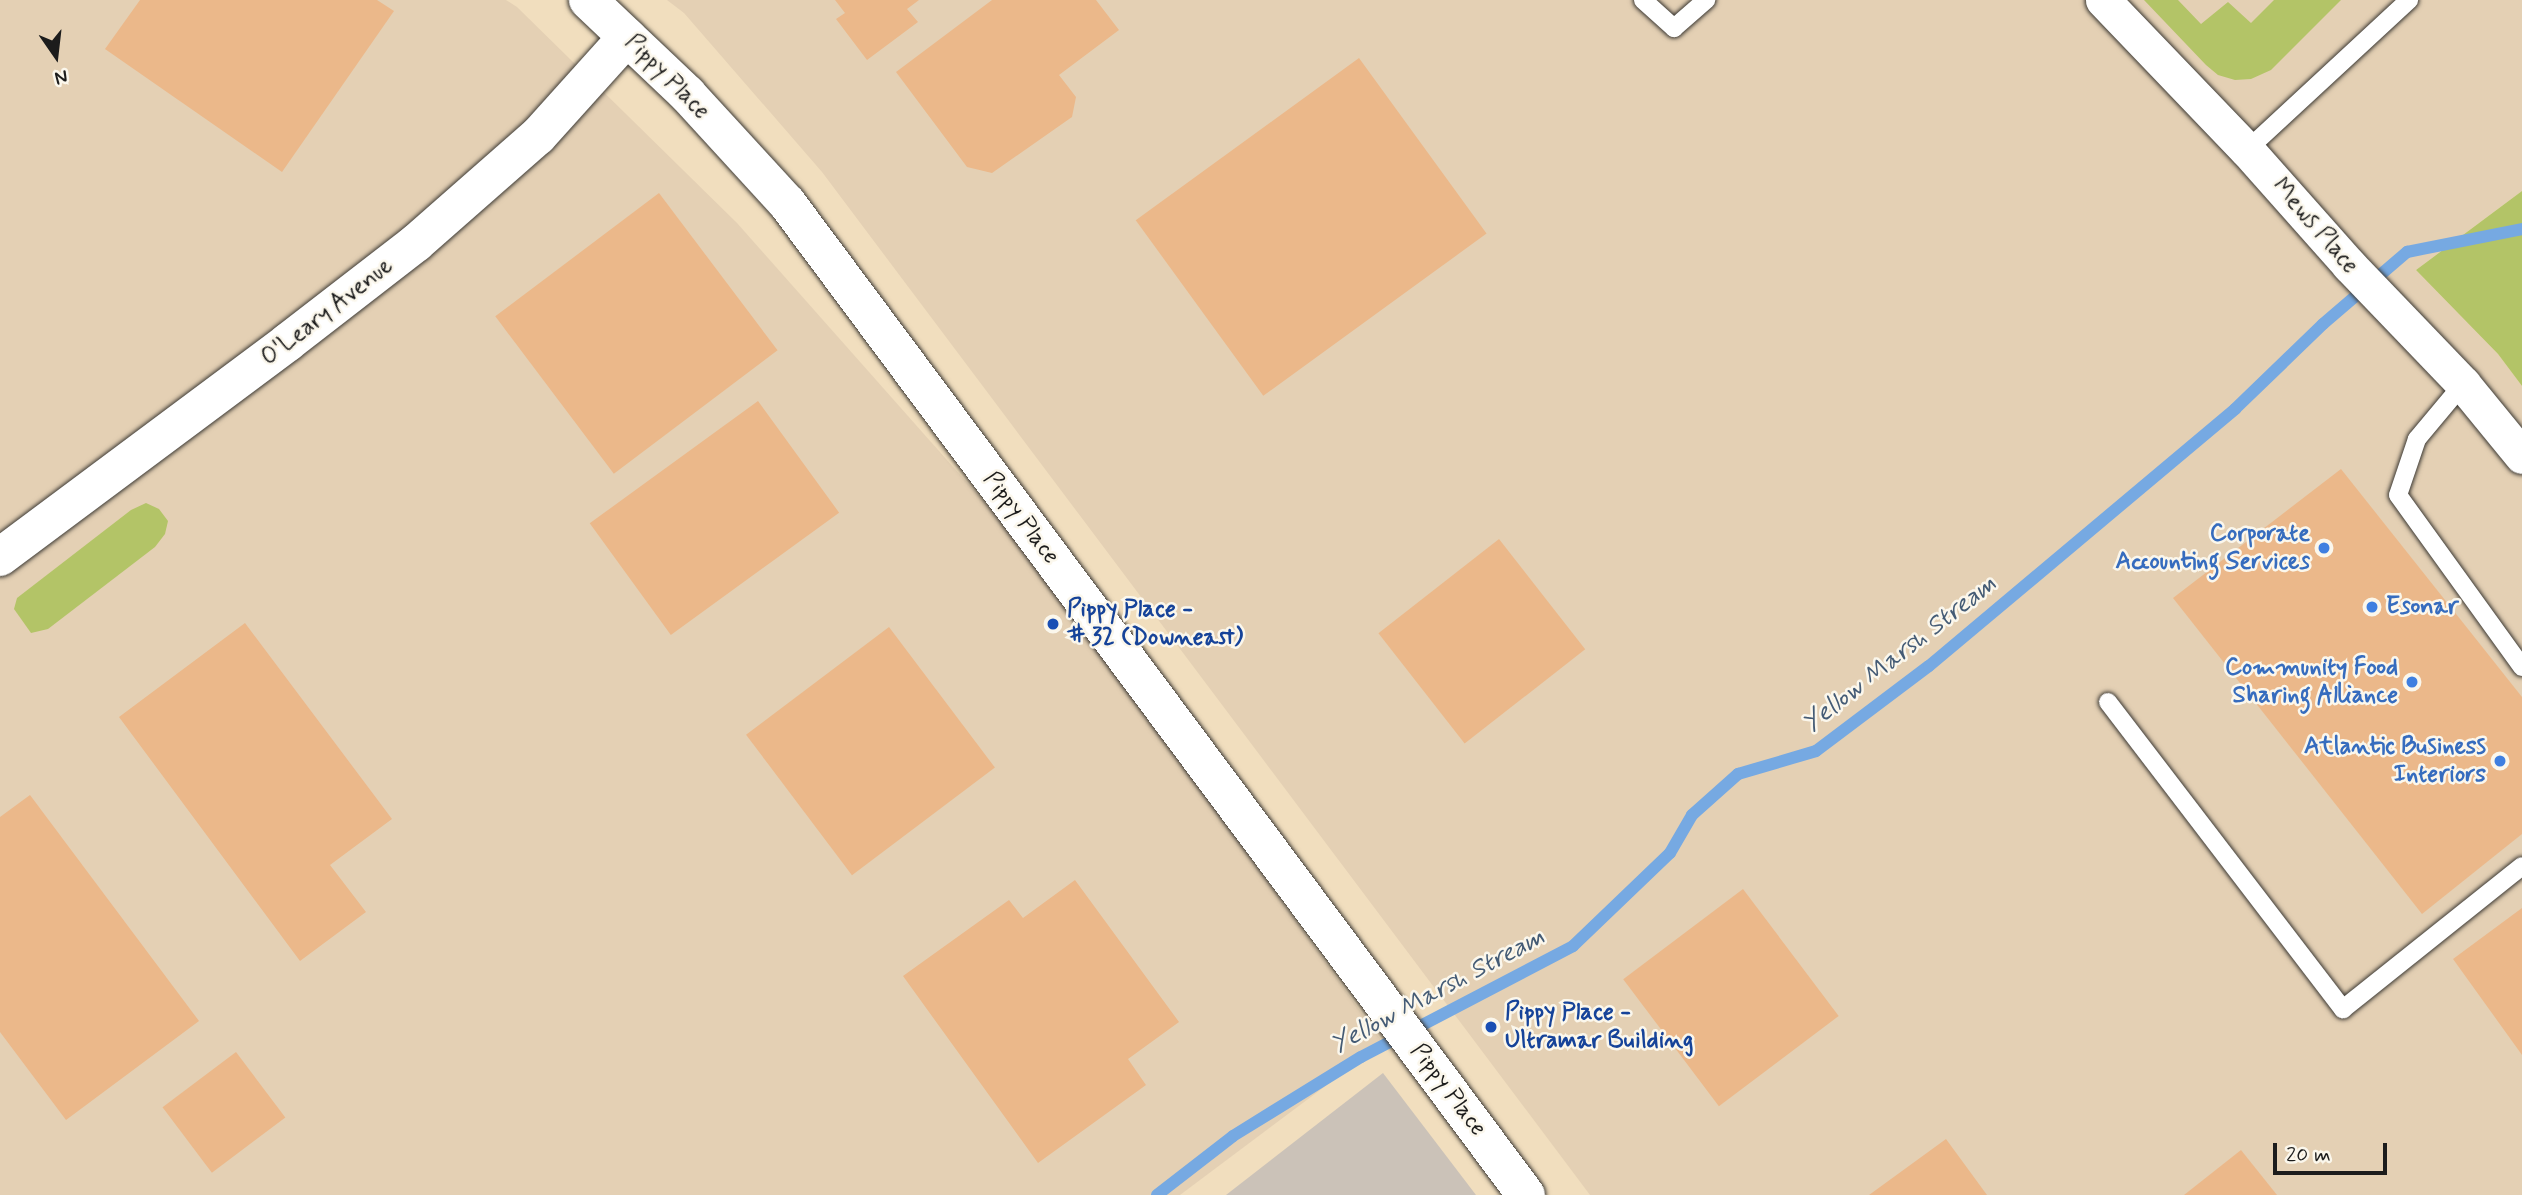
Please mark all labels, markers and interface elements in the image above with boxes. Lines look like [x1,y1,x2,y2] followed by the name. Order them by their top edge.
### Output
[21,21,91,91] north arrow
[618,28,716,126] street label: Pippy Place
[52,63,70,91] text: N
[2266,172,2364,280] street label: Mews Place
[254,250,400,374] street label: O'Leary Avenue
[977,466,1065,570] street label: Pippy Place
[2117,520,2310,576] place label: Corporate Accounting Services
[2316,540,2332,556] marker: Corporate Accounting Services
[1798,571,2002,739] water label: Yellow Marsh Stream
[2386,593,2459,621] place label: Esonar
[1067,596,1243,652] place label: Pippy Place - # 32 (Downeast)
[2364,599,2380,615] marker: Esonar
[1045,616,1061,632] marker: Pippy Place - # 32 (Downeast)
[2225,654,2398,710] place label: Community Food Sharing Alliance
[2404,674,2420,690] marker: Community Food Sharing Alliance
[2294,733,2486,789] place label: Atlantic Business Interiors
[2492,753,2508,769] marker: Atlantic Business Interiors
[1328,923,1548,1061] water label: Yellow Marsh Stream
[1505,999,1687,1055] place label: Pippy Place - Ultramar Building
[1483,1019,1499,1035] marker: Pippy Place - Ultramar Building
[1404,1038,1492,1142] street label: Pippy Place
[2277,1128,2391,1172] scale bar
[2286,1141,2331,1169] text: 20 m

